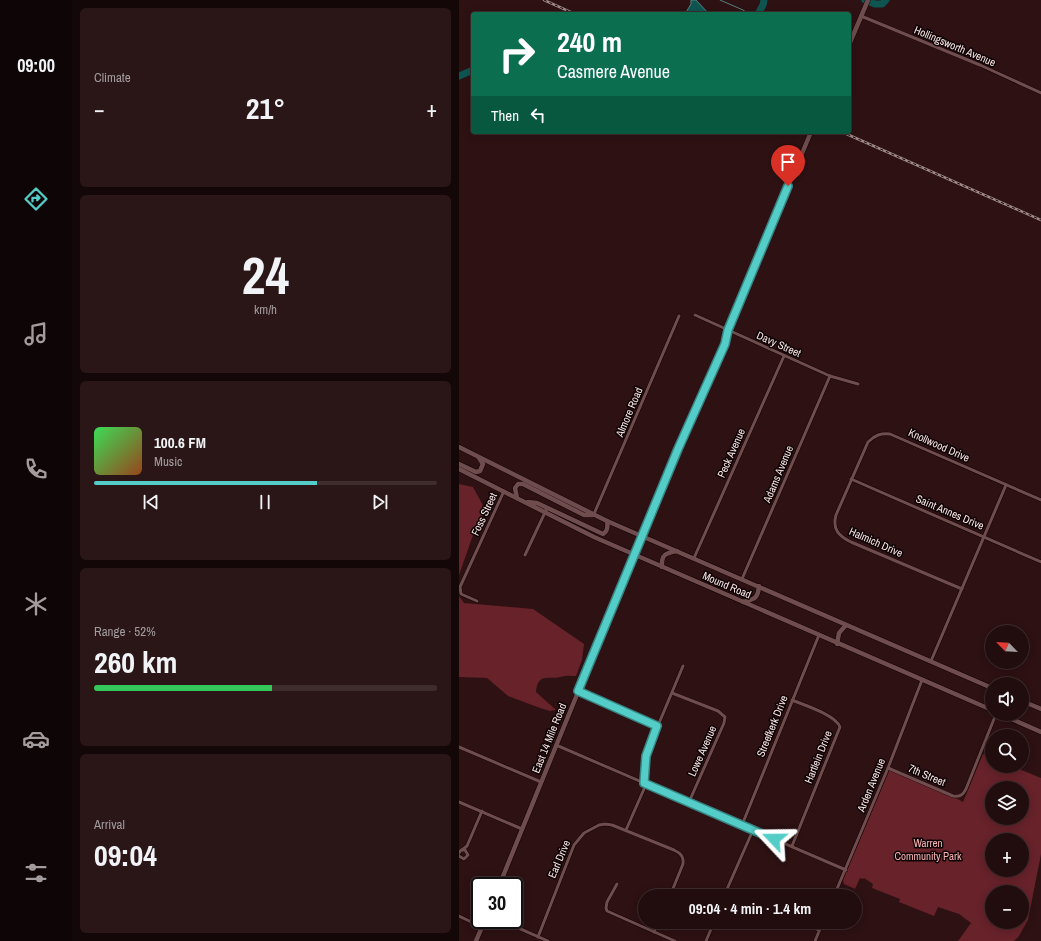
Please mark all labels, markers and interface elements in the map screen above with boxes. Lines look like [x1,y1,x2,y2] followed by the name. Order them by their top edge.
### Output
[557,23,622,61] text: 240 m
[912,23,998,69] street label: Hollingsworth Avenue
[491,28,543,80] icon: right
[17,53,55,78] text: 09:00
[557,59,670,84] text: Casmere Avenue
[94,69,131,86] text: Climate
[246,88,285,128] text: 21°
[94,94,105,124] text: −
[426,94,437,124] text: +
[527,104,549,126] icon: left
[491,105,519,126] text: Then
[771,145,805,186] pin
[777,151,799,173] icon: arrive
[22,185,50,213] icon: directions
[242,240,289,310] text: 24
[254,301,277,318] text: km/h
[22,320,50,348] icon: music
[755,328,804,360] street label: Davy Street
[612,385,646,440] street label: Almore Road
[906,425,972,465] street label: Knollwood Drive
[714,426,748,480] street label: Peck Avenue
[154,432,206,453] text: 100.6 FM
[759,443,796,506] street label: Adams Avenue
[154,453,182,470] text: Music
[22,455,50,483] icon: phone
[468,490,500,538] street label: Foss Street
[140,491,162,513] icon: previous
[254,491,276,513] icon: pause
[369,491,391,513] icon: next
[914,491,986,533] street label: Saint Annes Drive
[847,524,905,560] street label: Halmich Drive
[700,568,754,602] street label: Mound Road
[22,590,50,618] icon: climate
[94,623,156,640] text: Range · 52%
[985,625,1029,669] north arrow
[985,625,1029,929] map controls
[94,642,177,682] text: 260 km
[985,677,1029,721] button: sound
[753,693,791,759] street label: Streefkerk Drive
[529,701,569,775] street label: East 14 Mile Road
[685,723,719,779] street label: Lowe Avenue
[22,725,50,753] icon: car
[801,729,835,785] street label: Hartlein Drive
[985,729,1029,773] button: search
[854,756,888,815] street label: Arden Avenue
[906,761,948,789] street label: 7th Street
[985,781,1029,825] button: layers
[94,816,125,833] text: Arrival
[753,818,795,860] position arrow
[985,833,1029,877] button: +
[94,835,157,875] text: 09:04
[894,836,962,863] park label: Warren Community Park
[545,838,573,880] street label: Earl Drive
[22,859,50,887] icon: filters
[471,877,523,929] speed limit sign: 30
[985,885,1029,929] button: −
[689,898,811,919] text: 09:04 · 4 min · 1.4 km

